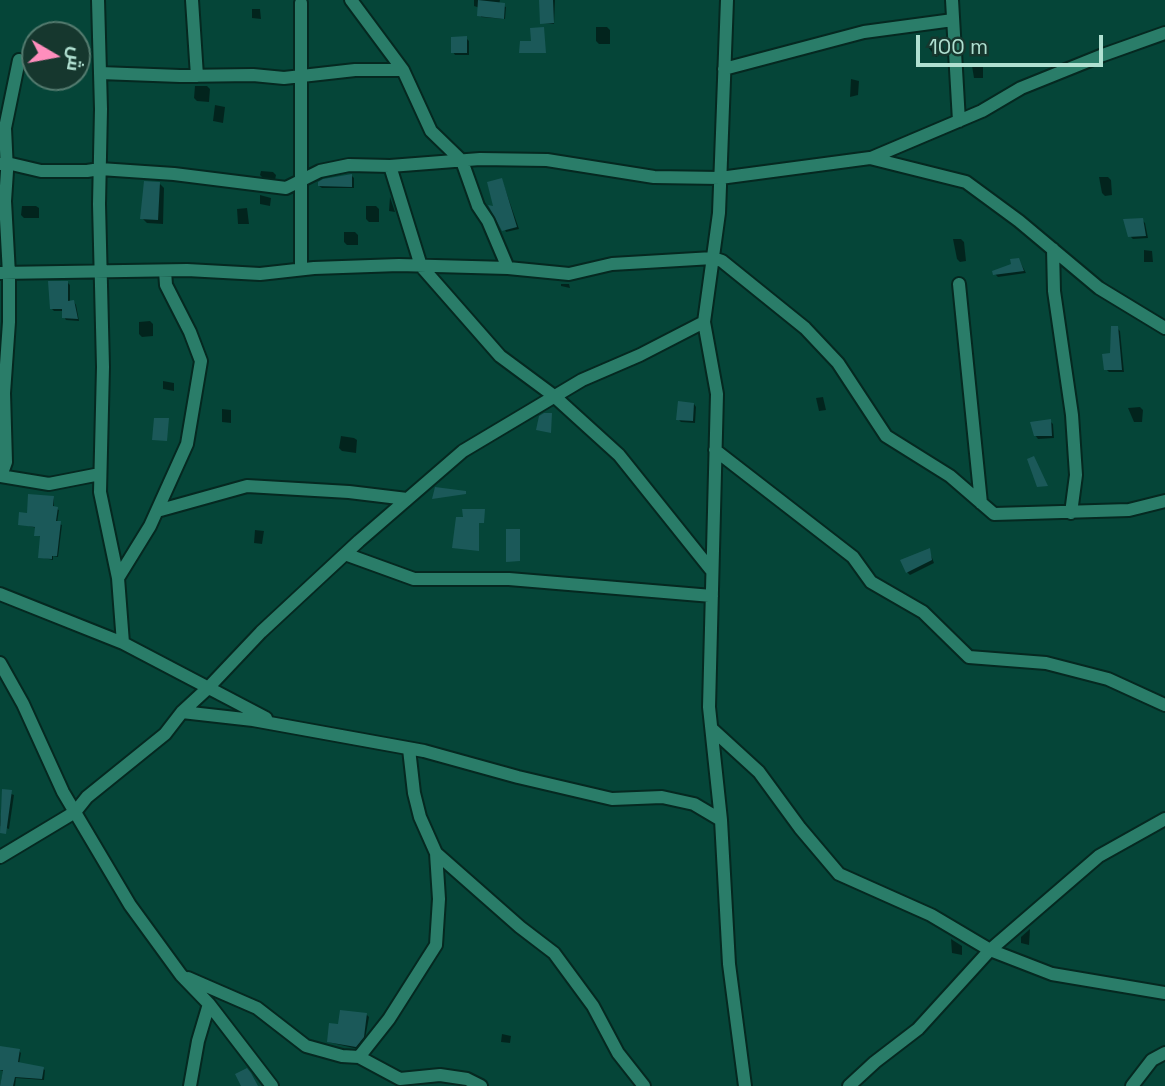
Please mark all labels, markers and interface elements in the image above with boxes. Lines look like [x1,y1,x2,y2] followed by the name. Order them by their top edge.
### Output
[21,21,91,91] north arrow
[920,21,1107,65] scale bar
[929,33,988,60] text: 100 m
[61,45,90,74] text: ش

